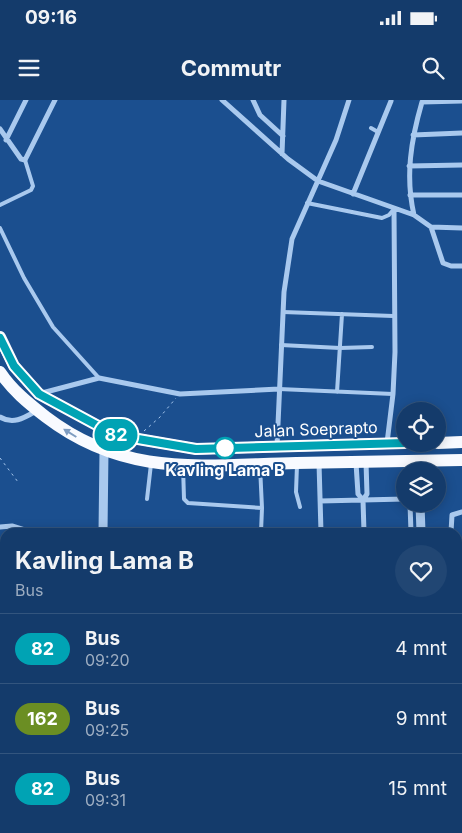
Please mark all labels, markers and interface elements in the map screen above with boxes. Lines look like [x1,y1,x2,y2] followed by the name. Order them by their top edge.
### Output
[25,6,77,29] text: 09:16
[15,54,43,82] icon: menu
[419,54,447,82] icon: search
[181,55,281,81] text: Commutr
[396,402,446,512] map controls
[396,402,446,452] button: locate
[254,417,378,441] street label: Jalan Soeprapto
[94,419,138,451] line badge: 82
[104,424,128,445] text: 82
[63,428,76,437] one-way arrow
[214,437,236,459] marker: Kavling Lama B
[165,460,285,480] place label: Kavling Lama B
[396,462,446,512] button: layers
[395,545,447,597] button: heart
[15,546,194,575] text: Kavling Lama B
[15,580,43,600] text: Bus
[85,627,120,650] text: Bus
[395,637,447,660] text: 4 mnt
[31,638,54,659] text: 82
[85,650,129,670] text: 09:20
[85,697,120,720] text: Bus
[396,707,447,730] text: 9 mnt
[27,708,58,729] text: 162
[85,720,129,740] text: 09:25
[85,767,120,790] text: Bus
[388,777,447,800] text: 15 mnt
[31,778,54,799] text: 82
[85,790,126,810] text: 09:31

